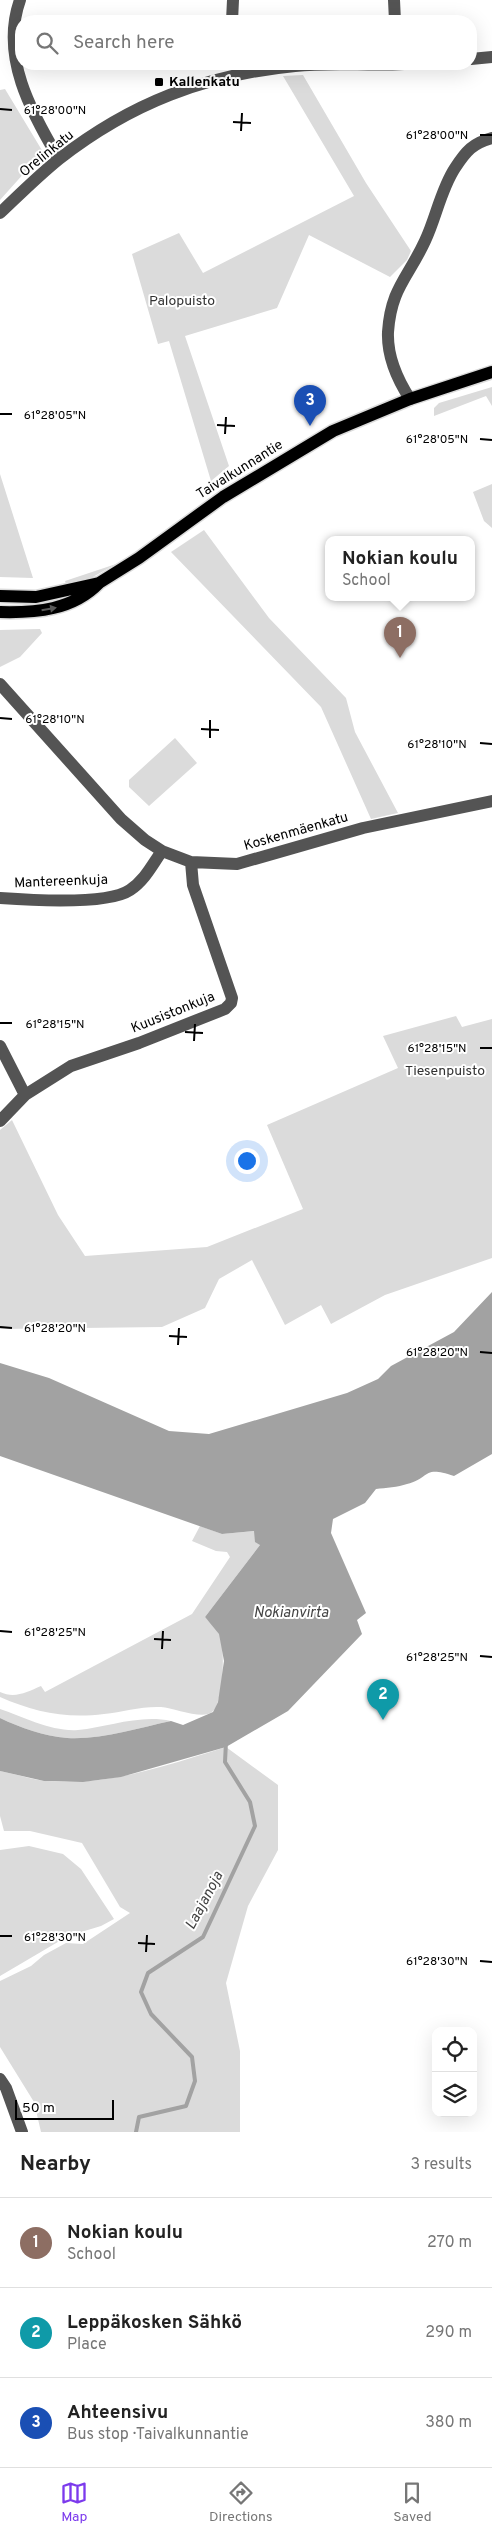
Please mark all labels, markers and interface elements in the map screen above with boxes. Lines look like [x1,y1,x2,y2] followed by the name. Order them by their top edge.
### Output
[15,15,477,70] search box
[33,29,61,57] icon: search
[73,31,175,55] text: Search here
[169,74,240,91] place label: Kallenkatu
[153,76,165,88] marker: Kallenkatu
[24,103,86,119] text: 61°28'00"N
[16,127,78,181] street label: Orelinkatu
[406,128,468,144] text: 61°28'00"N
[149,293,215,310] park label: Palopuisto
[294,385,326,426] pin: 3
[24,408,86,424] text: 61°28'05"N
[406,432,468,448] text: 61°28'05"N
[194,437,286,503] street label: Taivalkunnantie
[325,536,475,601] popup
[342,547,458,571] text: Nokian koulu
[342,571,391,591] text: School
[41,605,57,613] one-way arrow
[384,617,416,658] pin: 1
[25,712,85,728] text: 61°28'10"N
[407,737,467,753] text: 61°28'10"N
[242,809,350,855] street label: Koskenmäenkatu
[14,872,108,892] street label: Mantereenkuja
[129,988,217,1038] street label: Kuusistonkuja
[25,1017,85,1033] text: 61°28'15"N
[407,1041,467,1057] text: 61°28'15"N
[405,1063,485,1080] park label: Tiesenpuisto
[234,1148,260,1174] your location
[24,1321,86,1337] text: 61°28'20"N
[406,1345,468,1361] text: 61°28'20"N
[254,1604,329,1623] water label: Nokianvirta
[24,1625,86,1641] text: 61°28'25"N
[406,1650,468,1666] text: 61°28'25"N
[367,1679,399,1720] pin: 2
[182,1868,228,1933] water label: Laajanoja
[24,1930,86,1946] text: 61°28'30"N
[406,1954,468,1970] text: 61°28'30"N
[432,2027,477,2117] map controls
[432,2027,477,2072] button: locate
[432,2072,477,2117] button: layers
[15,2097,114,2120] scale bar
[22,2100,55,2117] text: 50 m
[20,2151,91,2178] text: Nearby
[410,2155,472,2175] text: 3 results
[67,2221,183,2245] text: Nokian koulu
[33,2233,39,2253] text: 1
[427,2233,472,2253] text: 270 m
[67,2245,116,2265] text: School
[67,2311,242,2335] text: Leppäkosken Sähkö
[31,2323,41,2343] text: 2
[425,2323,472,2343] text: 290 m
[67,2335,107,2355] text: Place
[67,2401,168,2425] text: Ahteensivu
[31,2413,41,2433] text: 3
[425,2413,472,2433] text: 380 m
[67,2425,249,2445] text: Bus stop · Taivalkunnantie
[60,2479,88,2526] tab: Map
[209,2479,273,2526] tab: Directions
[393,2479,432,2526] tab: Saved

